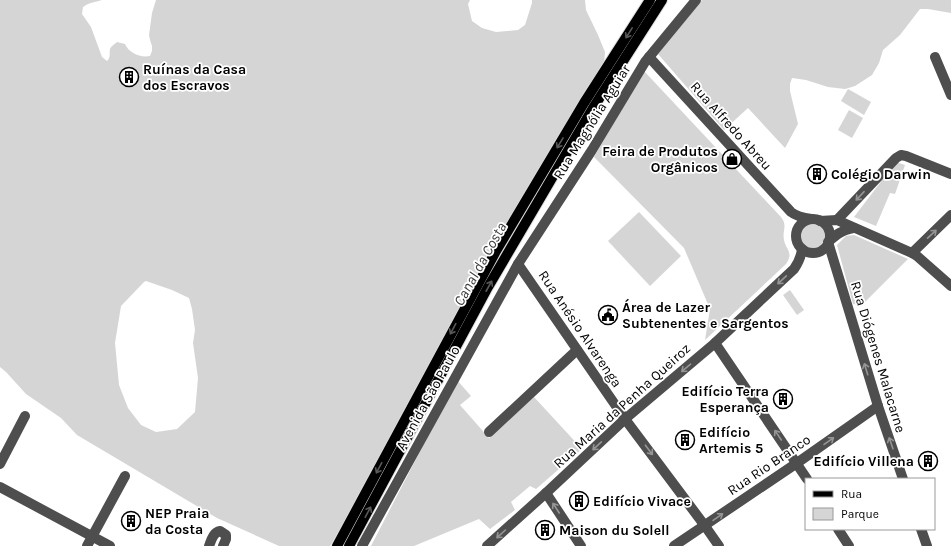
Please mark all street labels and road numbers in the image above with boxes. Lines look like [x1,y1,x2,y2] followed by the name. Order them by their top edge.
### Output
[550,61,635,183] street label: Rua Magnólia Aguiar
[687,78,775,174] street label: Rua Alfredo Abreu
[535,267,625,391] street label: Rua Anésio Alvarenga
[847,279,909,435] street label: Rua Diógenes Malacarne
[550,340,694,472] street label: Rua Maria da Penha Queiroz
[392,343,464,453] street label: Avenida São Paulo
[724,431,814,499] street label: Rua Rio Branco

